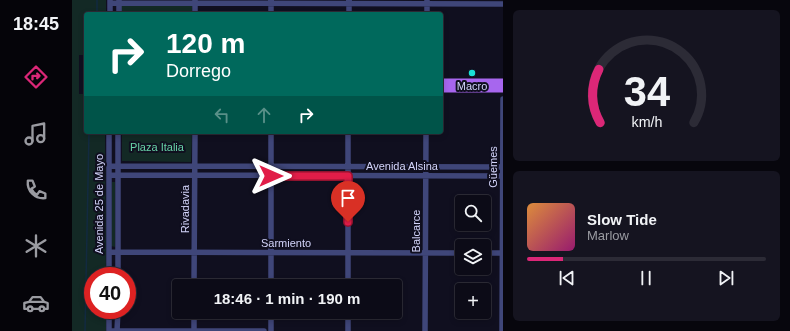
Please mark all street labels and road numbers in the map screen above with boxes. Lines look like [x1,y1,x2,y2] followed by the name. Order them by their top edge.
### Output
[487,146,499,188] street label: Güemes
[93,154,105,254] street label: Avenida 25 de Mayo
[366,160,439,172] street label: Avenida Alsina
[179,184,191,233] street label: Rivadavia
[410,210,422,252] street label: Balcarce
[261,237,311,249] street label: Sarmiento

